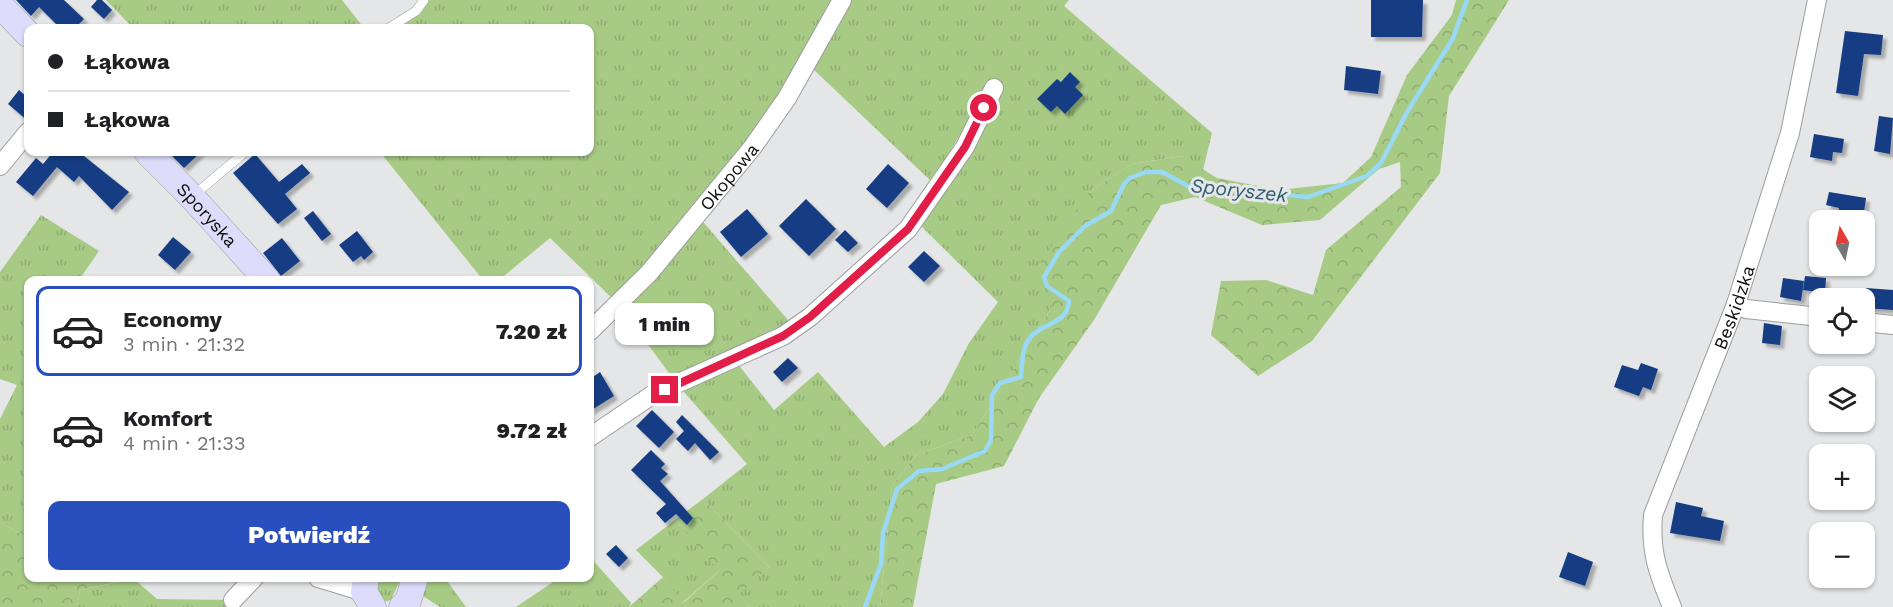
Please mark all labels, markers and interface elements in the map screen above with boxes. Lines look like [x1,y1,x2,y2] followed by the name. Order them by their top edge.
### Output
[84,49,170,74] text: Łąkowa
[970,94,997,121] route start
[84,107,170,132] text: Łąkowa
[695,138,763,214] street label: Okopowa
[1189,173,1290,207] water label: Sporyszek
[173,178,242,251] street label: Sporyska
[1809,210,1875,276] north arrow
[1809,210,1875,588] map controls
[1709,263,1758,352] street label: Beskidzka
[1809,288,1875,354] button: locate
[616,303,714,345] callout: 1 min
[51,304,105,358] icon: car
[123,307,222,332] text: Economy
[639,312,690,336] text: 1 min
[496,319,567,344] text: 7.20 zł
[123,332,245,356] text: 3 min · 21:32
[1809,366,1875,432] button: layers
[651,376,678,403] route end
[51,403,105,457] icon: car
[123,406,212,431] text: Komfort
[496,418,567,443] text: 9.72 zł
[123,431,246,455] text: 4 min · 21:33
[1809,444,1875,510] button: +
[48,501,570,570] button: Potwierdź
[1809,522,1875,588] button: −

